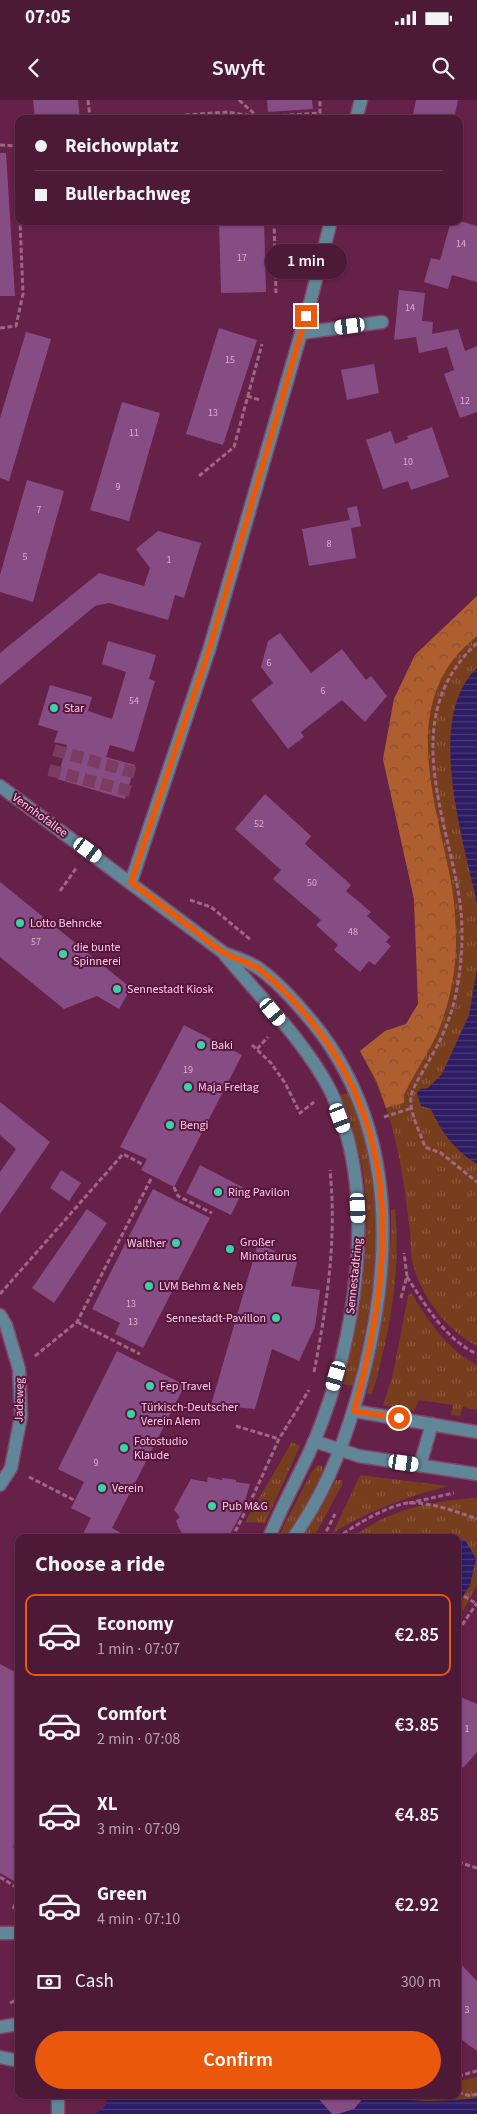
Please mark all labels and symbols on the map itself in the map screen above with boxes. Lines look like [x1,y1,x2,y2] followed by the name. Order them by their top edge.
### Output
[456,237,466,251] house number: 14
[265,244,347,278] callout: 1 min
[237,251,247,265] house number: 17
[405,301,415,315] house number: 14
[295,305,317,327] route end
[334,317,365,335] car
[225,353,235,367] house number: 15
[460,394,470,408] house number: 12
[208,406,218,420] house number: 13
[129,426,139,440] house number: 11
[403,455,413,469] house number: 10
[116,480,121,494] house number: 9
[37,503,42,517] house number: 7
[327,537,332,551] house number: 8
[23,550,28,564] house number: 5
[167,553,172,567] house number: 1
[267,656,272,670] house number: 6
[321,684,326,698] house number: 6
[129,694,139,708] house number: 54
[64,700,85,717] place label: Star
[48,702,60,714] marker: Star
[8,789,71,842] street label: Vennhofallee
[254,817,264,831] house number: 52
[71,835,104,865] car
[307,876,317,890] house number: 50
[30,915,102,932] place label: Lotto Behncke
[14,917,26,929] marker: Lotto Behncke
[348,925,358,939] house number: 48
[31,935,41,949] house number: 57
[73,939,121,970] place label: die bunte Spinnerei
[57,948,69,960] marker: die bunte Spinnerei
[127,981,214,998] place label: Sennestadt Kiosk
[111,983,123,995] marker: Sennestadt Kiosk
[257,996,288,1028] car
[211,1037,233,1054] place label: Baki
[195,1039,207,1051] marker: Baki
[183,1063,193,1077] house number: 19
[198,1079,259,1096] place label: Maja Freitag
[182,1081,194,1093] marker: Maja Freitag
[327,1101,352,1135] car
[180,1117,209,1134] place label: Bengi
[164,1119,176,1131] marker: Bengi
[228,1184,290,1201] place label: Ring Pavilon
[212,1186,224,1198] marker: Ring Pavilon
[349,1193,366,1223] car
[240,1234,297,1265] place label: Großer Minotaurus
[127,1235,167,1252] place label: Walther
[170,1237,182,1249] marker: Walther
[342,1237,367,1315] street label: Sennestadtring
[224,1243,236,1255] marker: Großer Minotaurus
[159,1278,244,1295] place label: LVM Behm & Neb
[143,1280,155,1292] marker: LVM Behm & Neb
[126,1297,136,1311] house number: 13
[166,1310,266,1327] place label: Sennestadt-Pavillon
[270,1312,282,1324] marker: Sennestadt-Pavillon
[128,1315,138,1329] house number: 13
[324,1360,347,1392] car
[11,1377,28,1423] street label: Jadeweg
[160,1378,211,1395] place label: Fep Travel
[144,1380,156,1392] marker: Fep Travel
[141,1399,239,1430] place label: Türkisch-Deutscher Verein Alem
[388,1407,410,1429] route start
[125,1408,137,1420] marker: Türkisch-Deutscher Verein Alem
[134,1433,188,1464] place label: Fotostudio Klaude
[118,1442,130,1454] marker: Fotostudio Klaude
[388,1453,419,1473] car
[94,1456,99,1470] house number: 9
[112,1480,143,1497] place label: Verein
[96,1482,108,1494] marker: Verein
[222,1498,268,1515] place label: Pub M&G
[206,1500,218,1512] marker: Pub M&G
[465,1722,470,1736] house number: 1
[465,2003,470,2017] house number: 3

